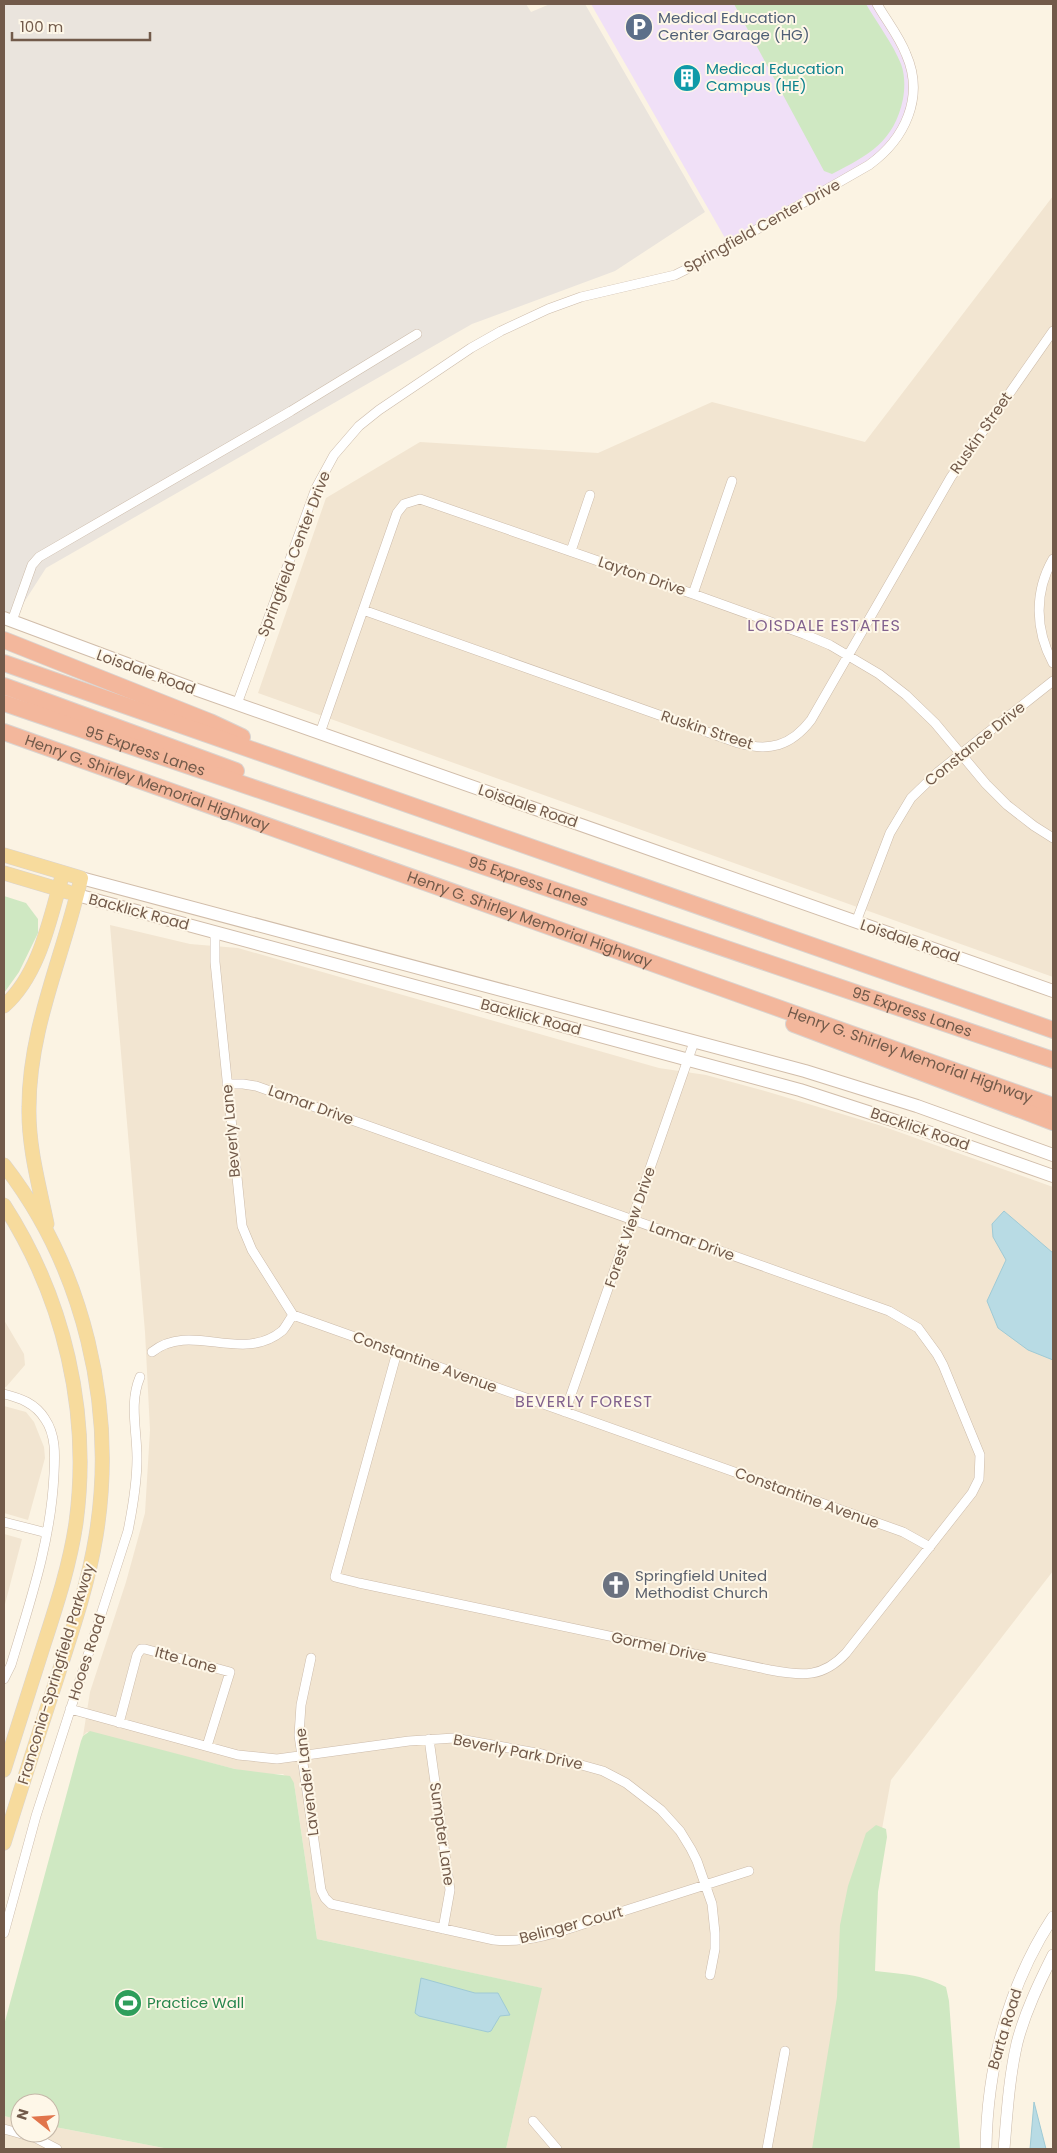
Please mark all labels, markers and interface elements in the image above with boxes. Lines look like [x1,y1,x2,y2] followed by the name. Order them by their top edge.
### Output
[658,7,810,45] place label: Medical Education Center Garage (HG)
[12,10,150,42] scale bar
[624,12,654,42] parking icon: Medical Education Center Garage (HG)
[20,16,63,37] text: 100 m
[706,58,844,96] place label: Medical Education Campus (HE)
[672,63,702,93] building icon: Medical Education Campus (HE)
[680,174,844,277] street label: Springfield Center Drive
[945,388,1017,478] street label: Ruskin Street
[252,468,335,640] street label: Springfield Center Drive
[596,551,689,600] street label: Layton Drive
[747,614,901,637] district label: LOISDALE ESTATES
[94,644,199,699] street label: Loisdale Road
[920,696,1029,791] street label: Constance Drive
[658,705,756,754] street label: Ruskin Street
[82,720,208,781] street label: 95 Express Lanes
[22,729,273,836] street label: Henry G. Shirley Memorial Highway
[476,779,581,832] street label: Loisdale Road
[466,851,592,911] street label: 95 Express Lanes
[404,866,656,972] street label: Henry G. Shirley Memorial Highway
[86,888,192,935] street label: Backlick Road
[858,914,963,967] street label: Loisdale Road
[849,981,975,1042] street label: 95 Express Lanes
[478,993,584,1040] street label: Backlick Road
[785,1001,1036,1108] street label: Henry G. Shirley Memorial Highway
[266,1079,357,1130] street label: Lamar Drive
[216,1084,245,1179] street label: Beverly Lane
[868,1102,972,1155] street label: Backlick Road
[599,1164,660,1290] street label: Forest View Drive
[647,1215,738,1266] street label: Lamar Drive
[350,1326,500,1397] street label: Constantine Avenue
[515,1390,653,1413] district label: BEVERLY FOREST
[732,1462,882,1533] street label: Constantine Avenue
[12,1560,99,1787] street label: Franconia-Springfield Parkway
[635,1565,768,1603] place label: Springfield United Methodist Church
[601,1570,631,1600] church icon: Springfield United Methodist Church
[63,1611,110,1703] street label: Hooes Road
[610,1626,709,1667] street label: Gormel Drive
[153,1641,219,1678] street label: Itte Lane
[289,1727,324,1837] street label: Lavender Lane
[451,1729,585,1774] street label: Beverly Park Drive
[425,1781,460,1887] street label: Sumpter Lane
[517,1901,625,1948] street label: Belinger Court
[982,1986,1027,2072] street label: Barta Road
[113,1988,143,2018] sports icon: Practice Wall
[147,1992,244,2013] place label: Practice Wall
[10,2093,60,2143] north arrow
[11,2106,34,2122] text: N

